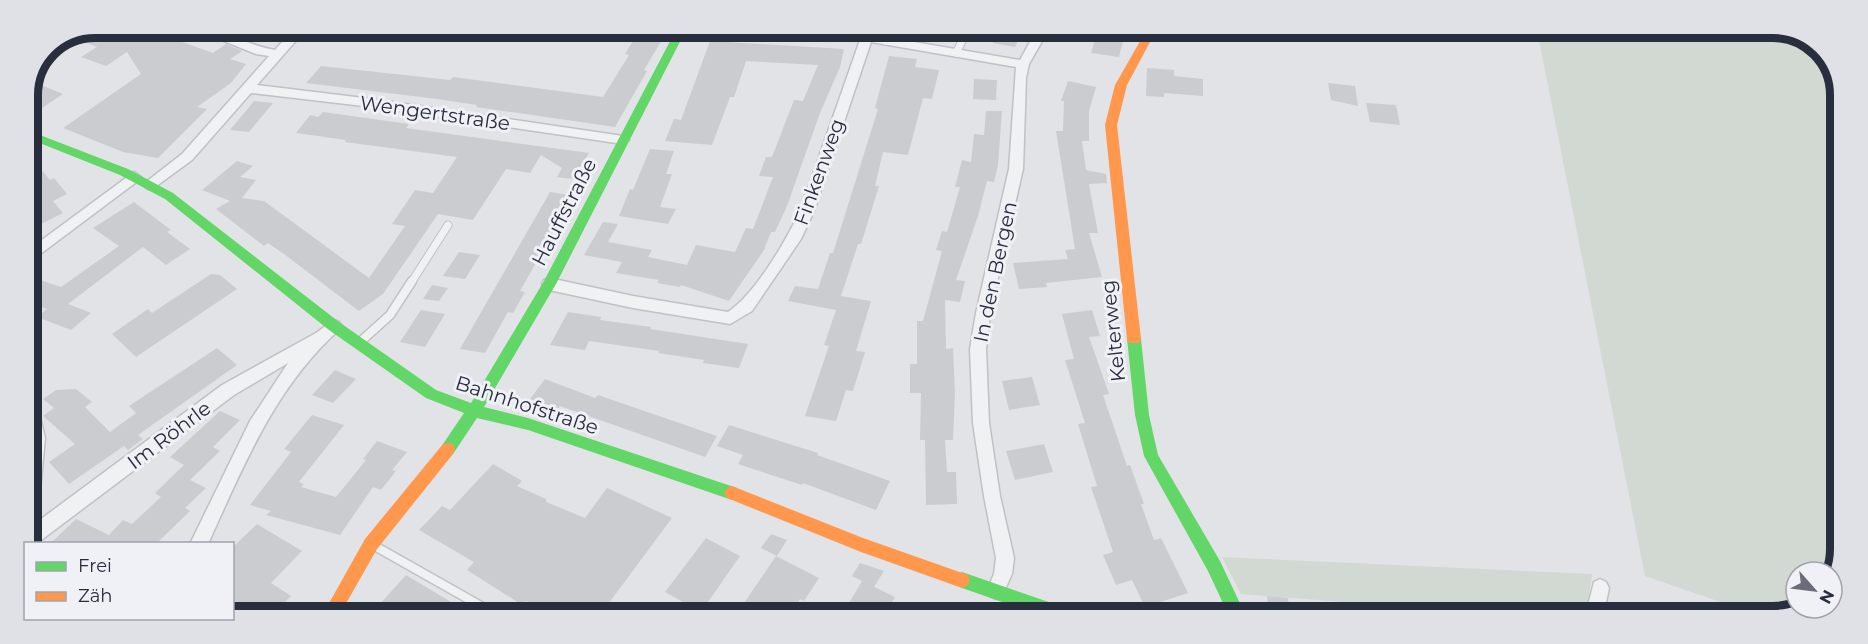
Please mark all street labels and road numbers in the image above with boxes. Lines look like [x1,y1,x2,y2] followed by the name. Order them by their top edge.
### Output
[358,91,512,135] street label: Wengertstraße
[789,115,849,229] street label: Finkenweg
[527,154,601,270] street label: Hauffstraße
[968,199,1022,345] street label: In den Bergen
[1096,279,1130,383] street label: Kelterweg
[452,371,602,439] street label: Bahnhofstraße
[123,396,215,474] street label: Im Röhrle

